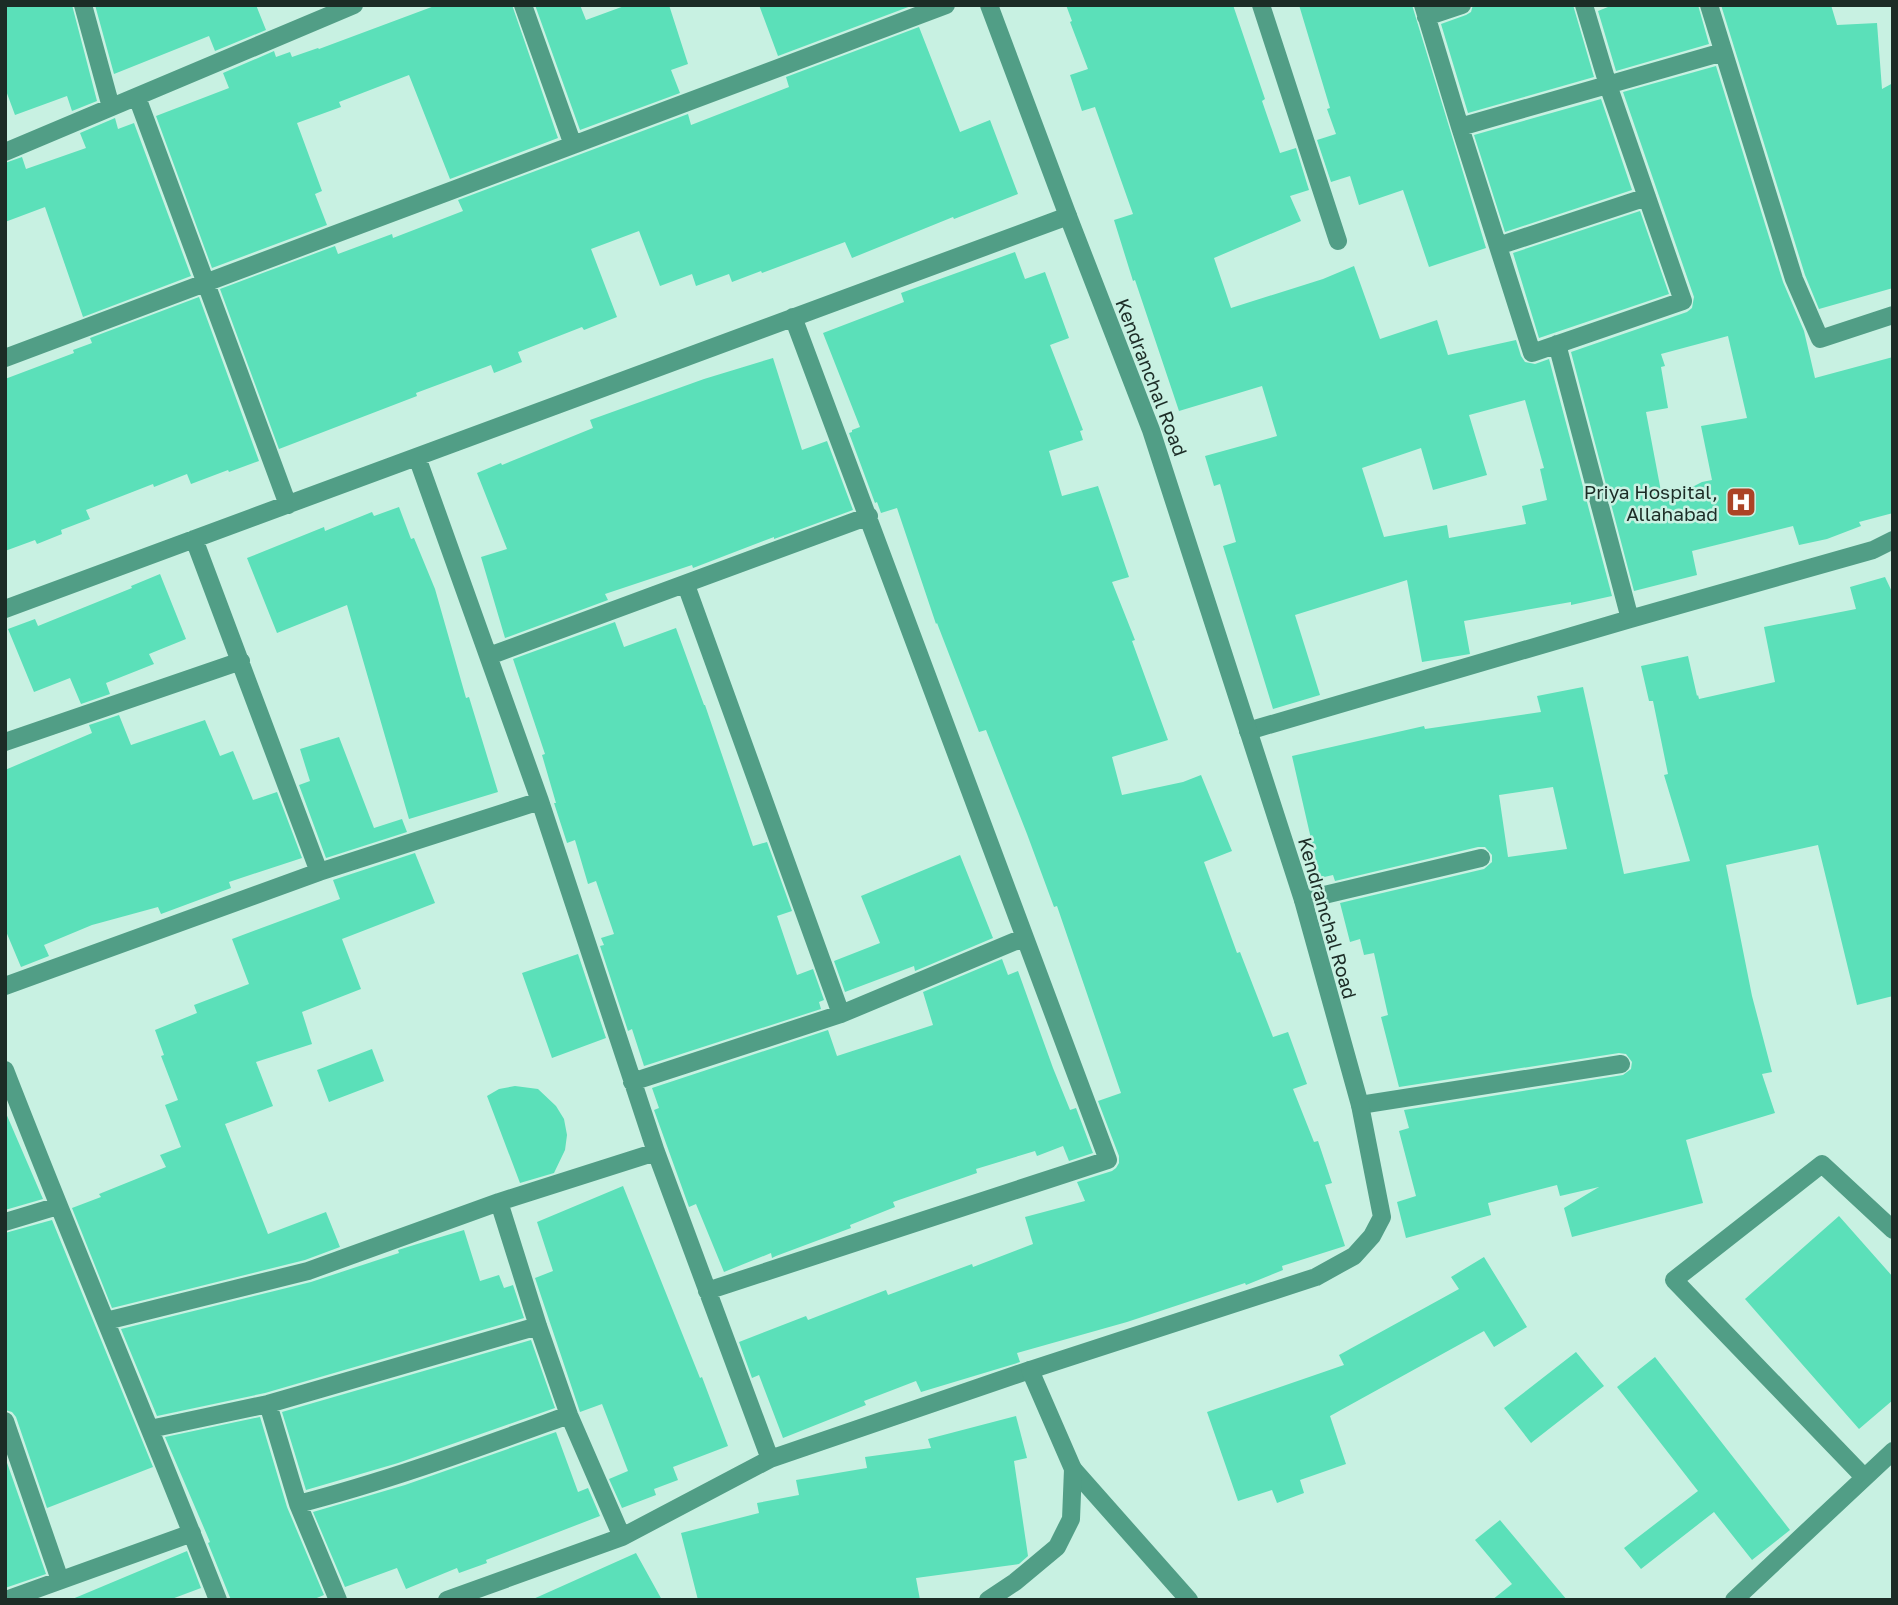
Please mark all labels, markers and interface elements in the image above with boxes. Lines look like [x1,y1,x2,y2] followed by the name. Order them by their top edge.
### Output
[1111,295,1193,459] street label: Kendranchal Road
[1584,480,1718,525] place label: Priya Hospital, Allahabad
[1724,485,1758,519] hospital icon: Priya Hospital, Allahabad
[1294,835,1362,1001] street label: Kendranchal Road

